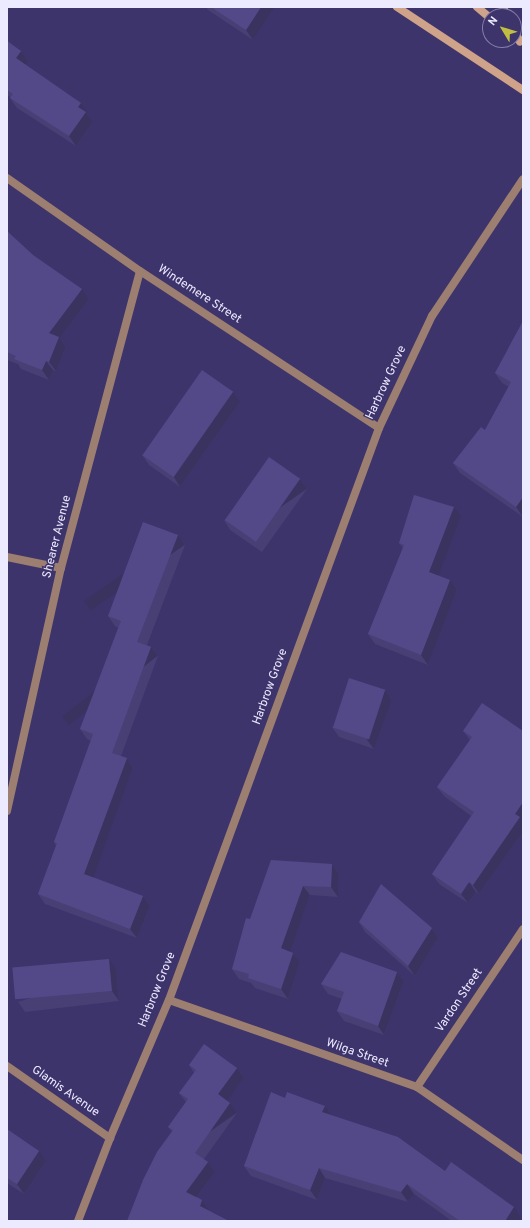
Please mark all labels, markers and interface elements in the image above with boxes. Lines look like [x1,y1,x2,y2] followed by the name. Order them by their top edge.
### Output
[482,8,522,48] north arrow
[485,14,501,29] text: N
[154,263,244,327] street label: Windemere Street
[364,344,410,422] street label: Harbrow Grove
[41,494,75,580] street label: Shearer Avenue
[251,647,291,727] street label: Harbrow Grove
[136,950,180,1030] street label: Harbrow Grove
[433,966,487,1036] street label: Vardon Street
[324,1037,390,1071] street label: Wilga Street
[28,1063,102,1121] street label: Glamis Avenue

